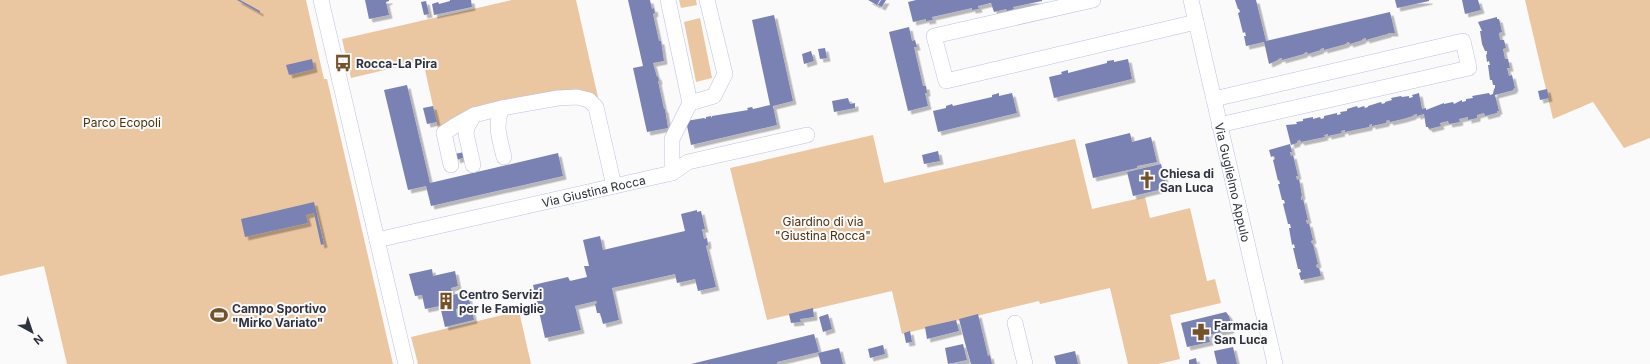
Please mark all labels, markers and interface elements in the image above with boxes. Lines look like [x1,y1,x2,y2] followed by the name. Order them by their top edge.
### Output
[333,53,353,73] bus stop icon: Rocca-La Pira
[356,56,437,71] place label: Rocca-La Pira
[83,115,161,130] park label: Parco Ecopoli
[1212,121,1254,243] street label: Via Guglielmo Appulo
[1160,166,1214,195] place label: Chiesa di San Luca
[1137,170,1157,190] church icon: Chiesa di San Luca
[540,172,647,210] street label: Via Giustina Rocca
[775,214,871,243] park label: Giardino di via "Giustina Rocca"
[459,287,544,316] place label: Centro Servizi per le Famiglie
[436,291,456,311] building icon: Centro Servizi per le Famiglie
[232,301,326,330] place label: Campo Sportivo "Mirko Variato"
[209,305,229,325] sports icon: Campo Sportivo "Mirko Variato"
[12,312,52,352] north arrow
[1214,318,1268,347] place label: Farmacia San Luca
[1191,322,1211,342] pharmacy icon: Farmacia San Luca
[31,332,46,348] text: N

